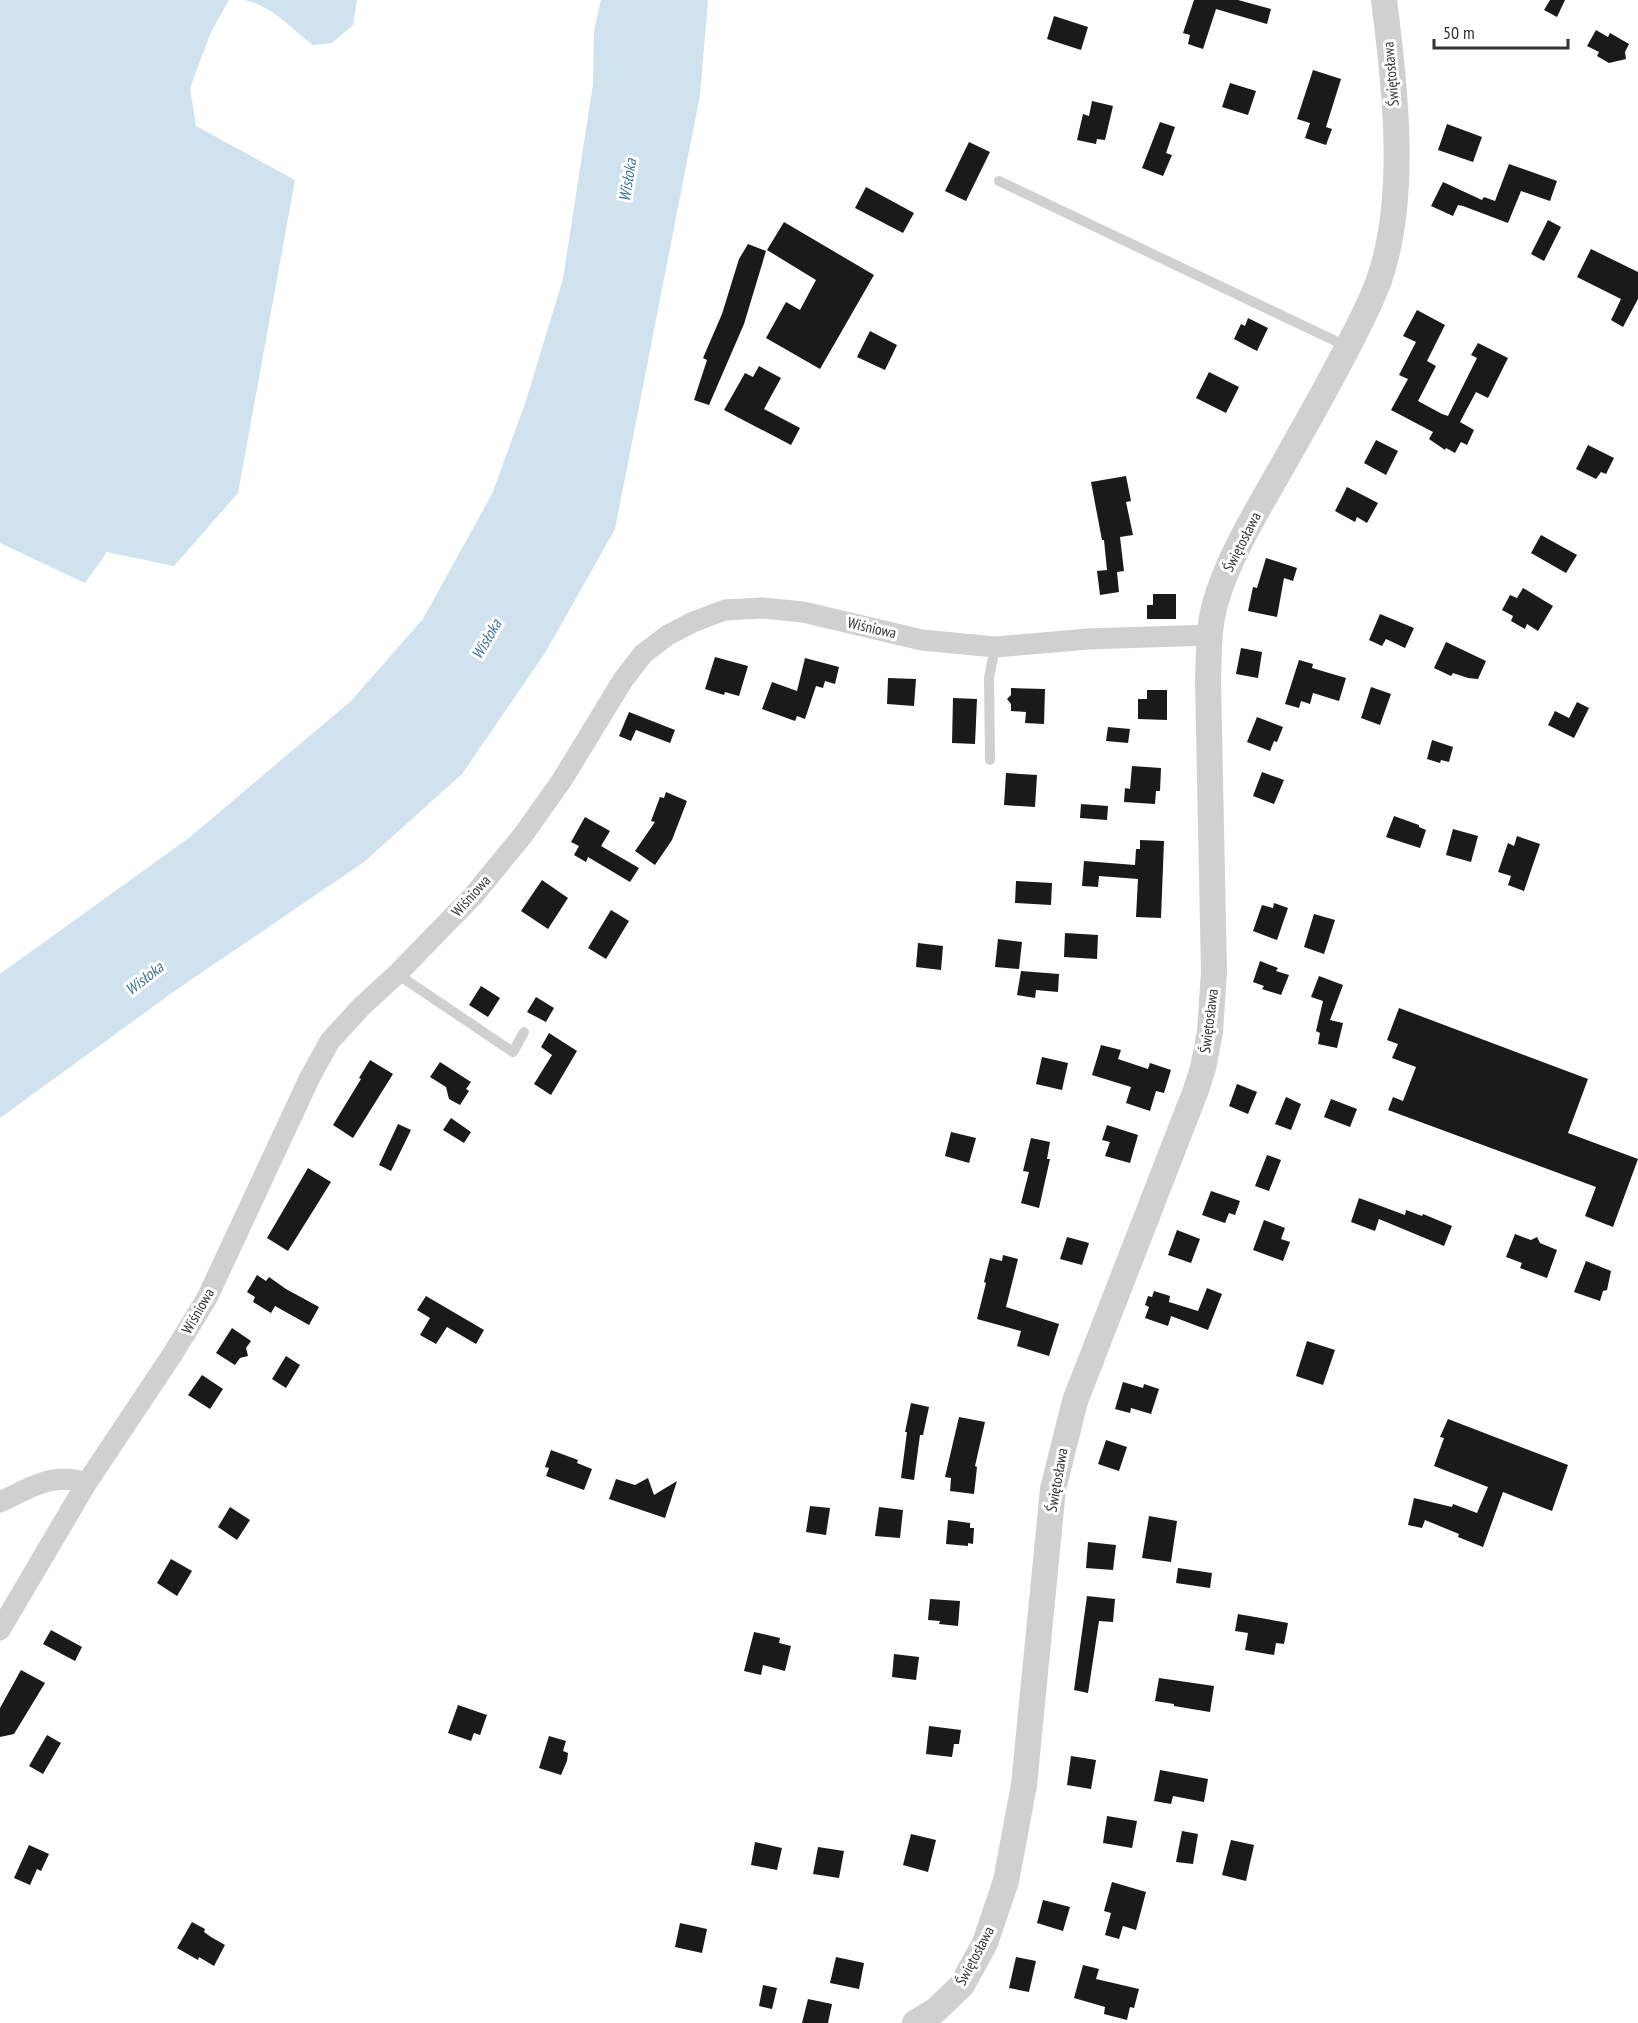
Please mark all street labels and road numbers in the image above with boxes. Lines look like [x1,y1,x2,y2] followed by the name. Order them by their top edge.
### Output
[1378,41,1403,107] street label: Świętosława
[1218,509,1265,575] street label: Świętosława
[846,613,898,642] street label: Wiśniowa
[447,871,494,920] street label: Wiśniowa
[1195,988,1222,1054] street label: Świętosława
[177,1285,218,1337] street label: Wiśniowa
[1042,1446,1071,1513] street label: Świętosława
[951,1923,998,1989] street label: Świętosława

